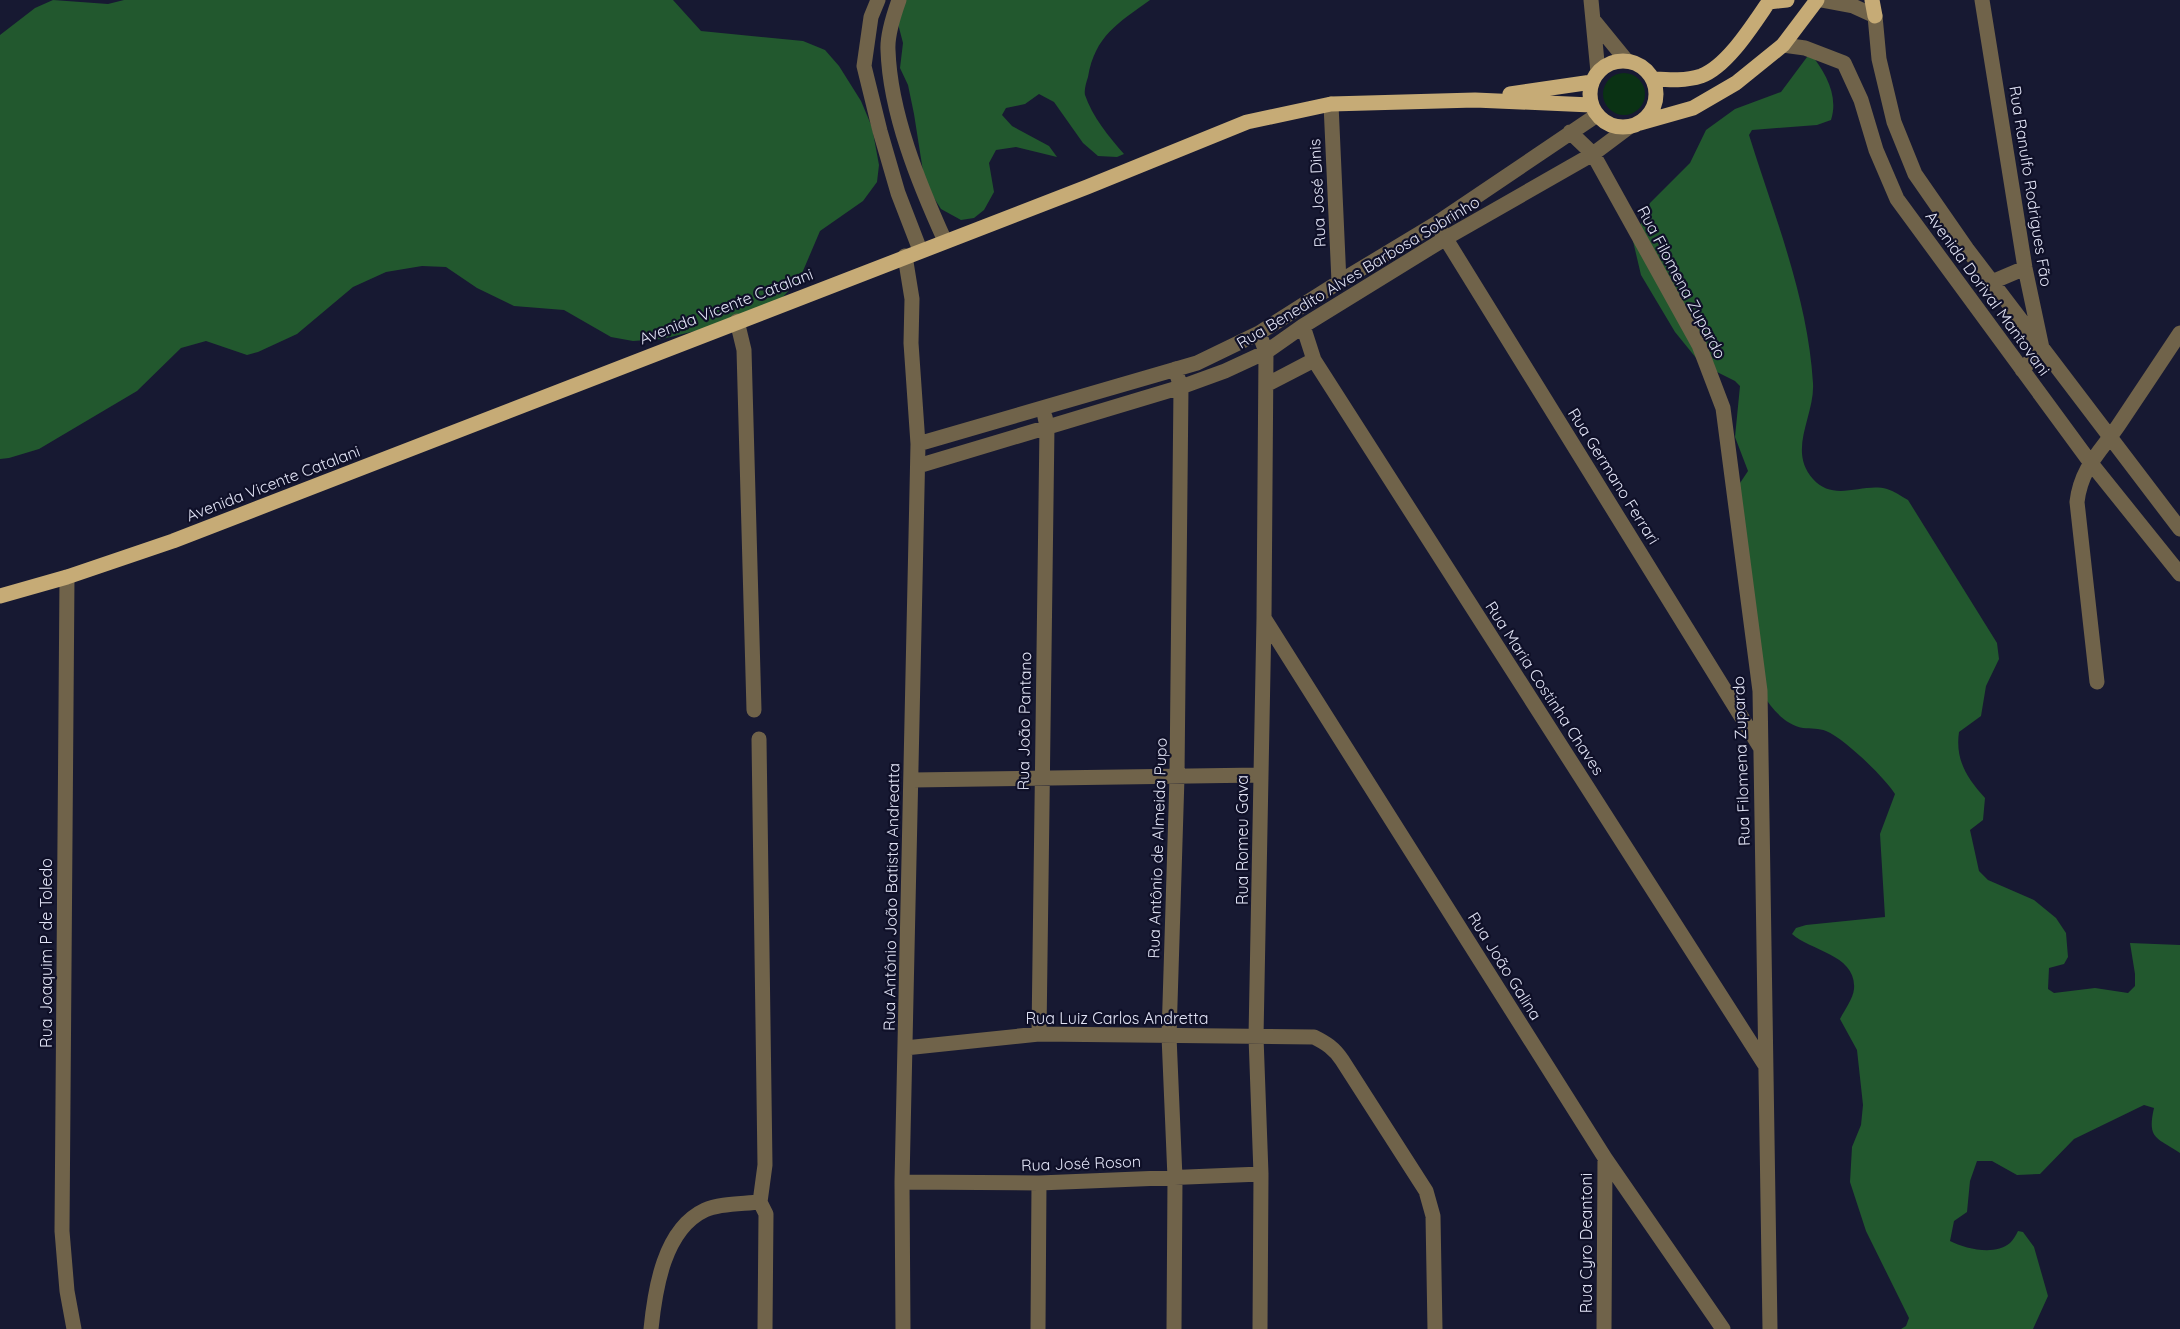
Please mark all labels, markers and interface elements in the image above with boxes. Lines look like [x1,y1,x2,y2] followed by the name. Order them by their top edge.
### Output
[2005,84,2057,288] street label: Rua Ranulfo Rodrigues Fão
[1304,138,1330,248] street label: Rua José Dinis
[1233,191,1483,353] street label: Rua Benedito Alves Barbosa Sobrinho
[1633,202,1731,362] street label: Rua Filomena Zupardo
[1922,207,2054,379] street label: Avenida Dorival Mantovani
[636,264,816,348] street label: Avenida Vicente Catalani
[1564,404,1664,548] street label: Rua Germano Ferrari
[183,441,363,525] street label: Avenida Vicente Catalani
[1481,597,1609,779] street label: Rua Maria Costinha Chaves
[1013,651,1035,791] street label: Rua João Pantano
[1728,676,1754,846] street label: Rua Filomena Zupardo
[1143,737,1171,959] street label: Rua Antônio de Almeida Pupo
[879,763,903,1031] street label: Rua Antônio João Batista Andreatta
[1232,775,1252,905] street label: Rua Romeu Gava
[36,858,56,1048] street label: Rua Joaquim P de Toledo
[1464,908,1546,1024] street label: Rua João Galina
[1026,1008,1208,1028] street label: Rua Luiz Carlos Andretta
[1021,1151,1141,1175] street label: Rua José Roson
[1576,1173,1596,1313] street label: Rua Cyro Deantoni

